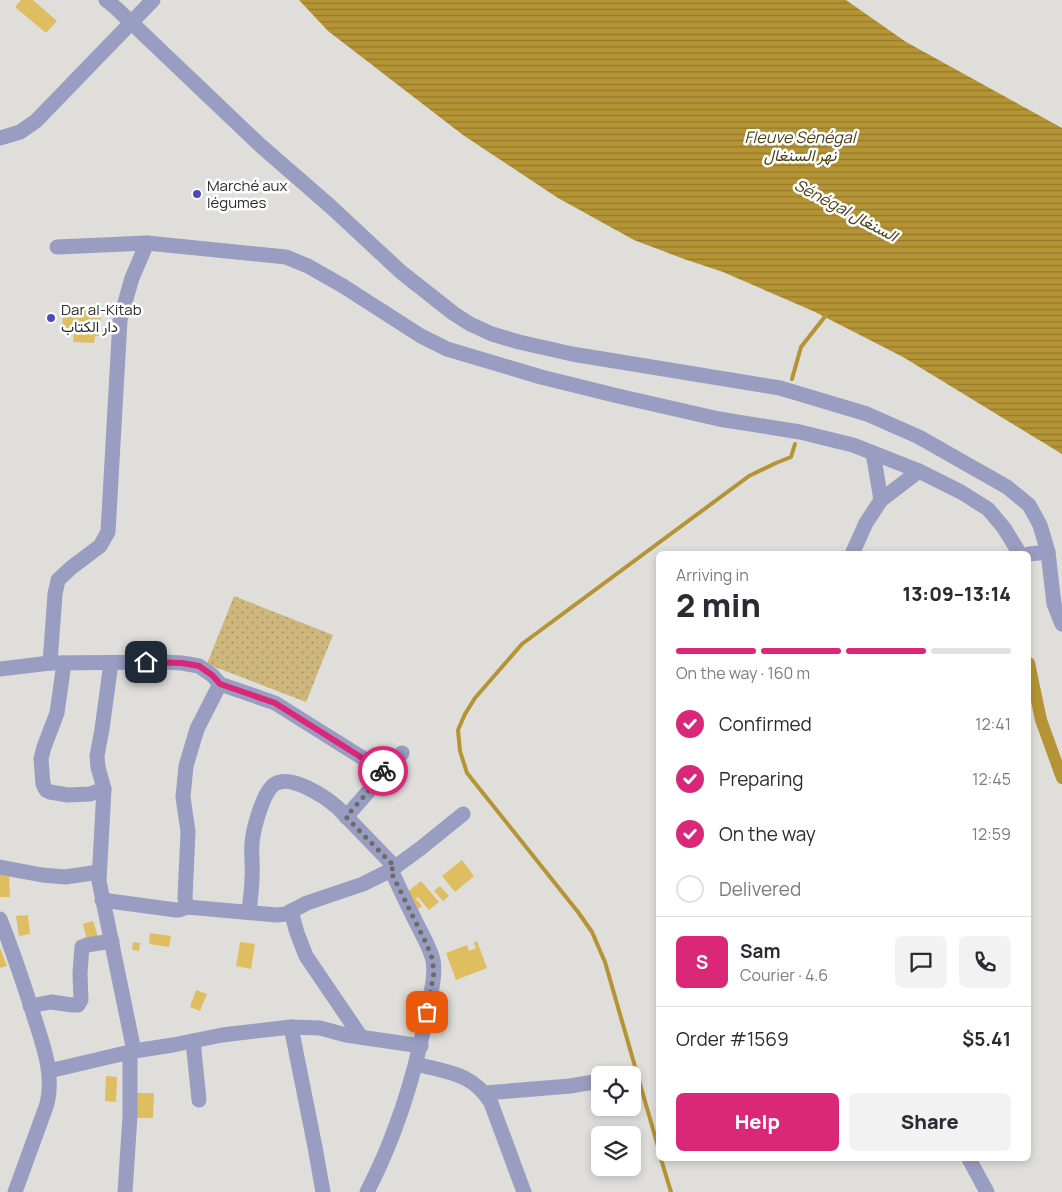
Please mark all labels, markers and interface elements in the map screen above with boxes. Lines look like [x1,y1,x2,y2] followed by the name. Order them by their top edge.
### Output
[745,126,858,166] water label: Fleuve Sénégal نهر السنغال
[791,174,903,248] water label: Sénégal السنغال
[207,175,287,213] place label: Marché aux légumes
[191,188,203,200] marker: Marché aux légumes
[61,299,142,337] place label: Dar al-Kitab دار الكتاب
[45,312,57,324] marker: Dar al-Kitab دار الكتاب
[676,564,749,586] text: Arriving in
[903,581,1011,607] text: 13:09–13:14
[676,583,761,627] text: 2 min
[125,641,167,683] pin
[132,648,160,676] icon: home
[676,662,810,684] text: On the way · 160 m
[676,710,704,738] icon: check
[719,711,812,737] text: Confirmed
[975,713,1011,735] text: 12:41
[358,746,408,796] courier
[369,757,397,785] icon: bike
[676,765,704,793] icon: check
[719,766,804,792] text: Preparing
[972,768,1011,790] text: 12:45
[676,820,704,848] icon: check
[719,821,816,847] text: On the way
[972,823,1011,845] text: 12:59
[719,876,801,902] text: Delivered
[895,936,947,988] button: chat
[959,936,1011,988] button: phone
[740,938,781,964] text: Sam
[696,949,708,975] text: S
[740,964,828,986] text: Courier · 4.6
[406,991,448,1033] pin
[413,998,441,1026] icon: bag
[676,1026,789,1052] text: Order #1569
[962,1026,1011,1052] text: $5.41
[591,1066,641,1176] map controls
[591,1066,641,1116] button: locate
[676,1093,839,1151] button: Help
[849,1093,1011,1151] button: Share
[591,1126,641,1176] button: layers

